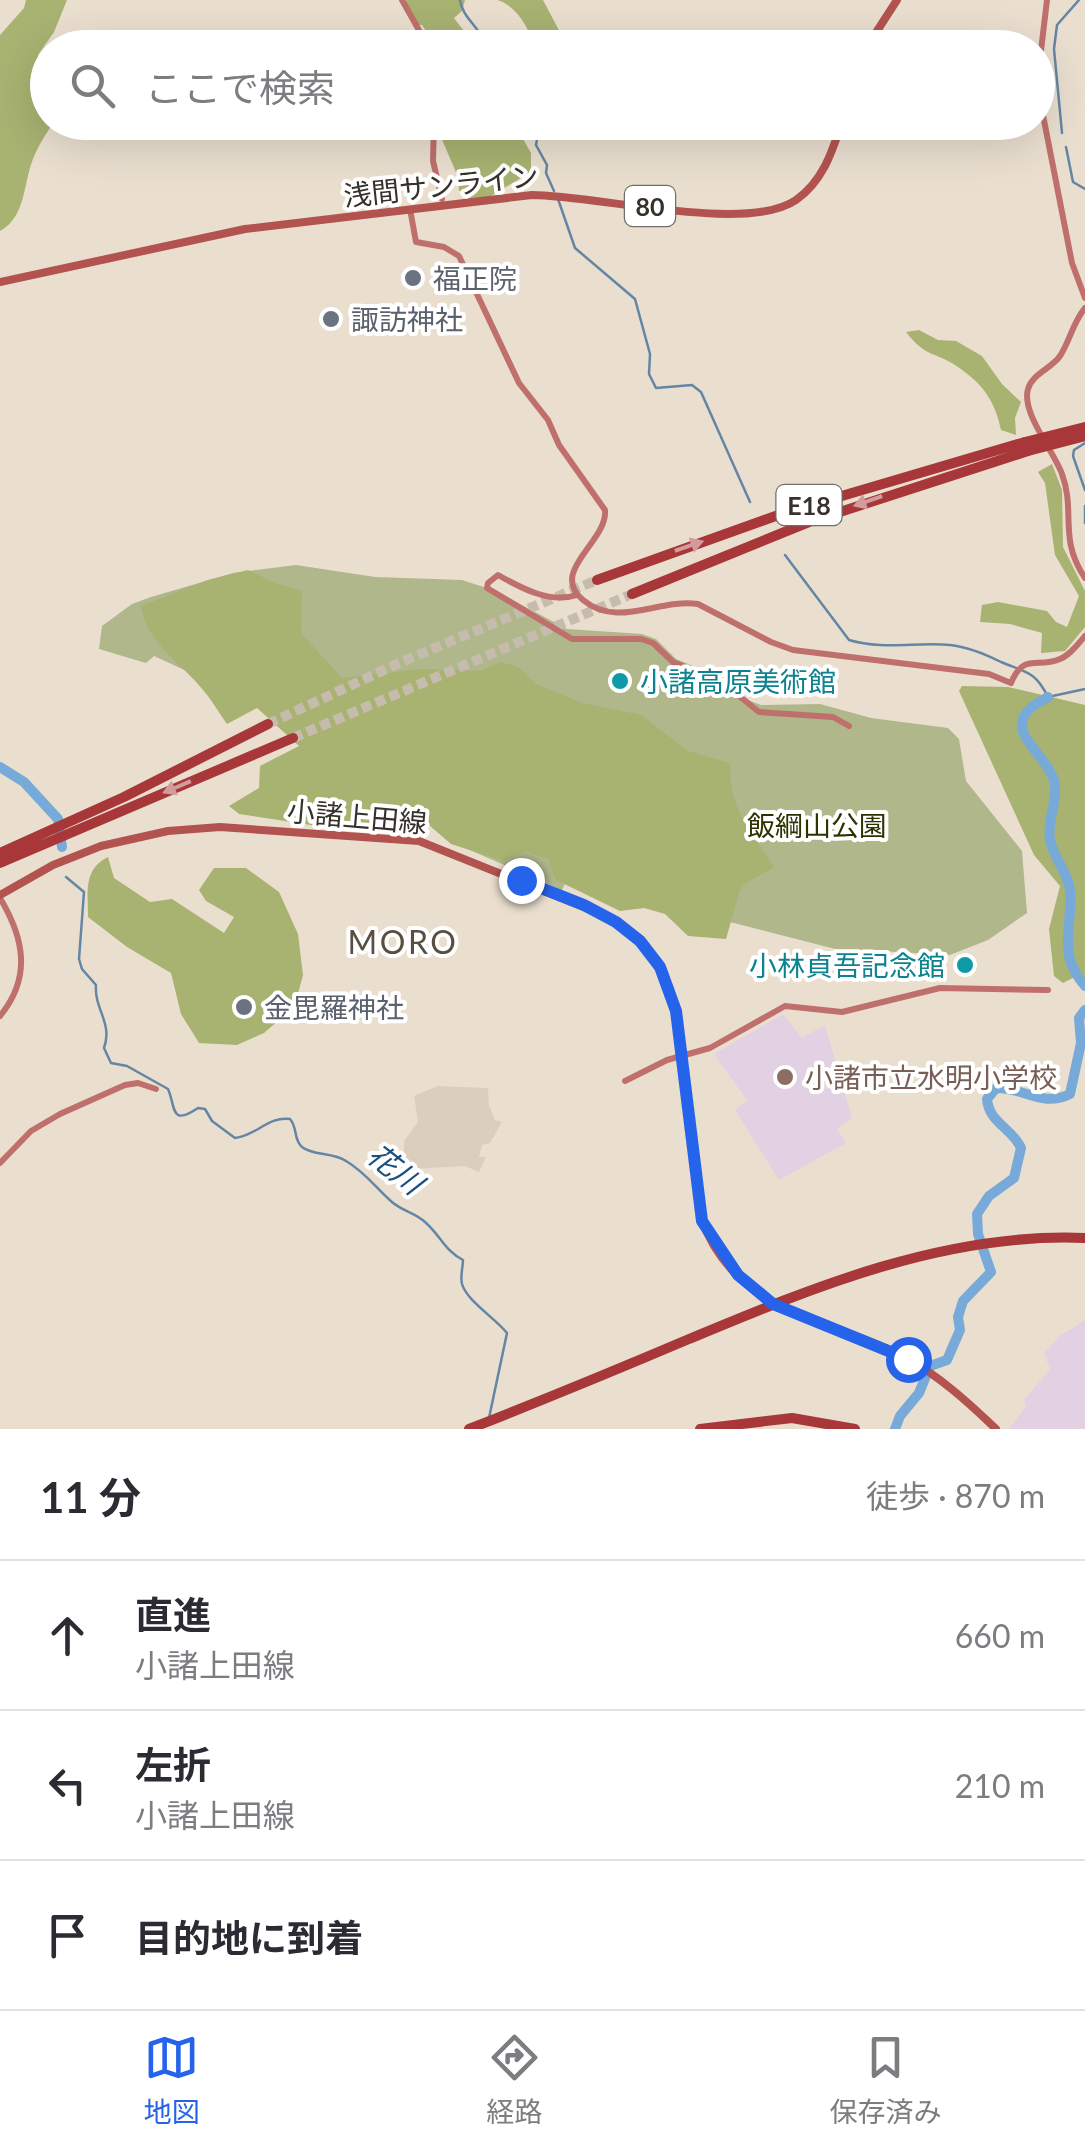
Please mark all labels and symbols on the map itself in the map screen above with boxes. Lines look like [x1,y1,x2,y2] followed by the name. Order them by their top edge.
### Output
[342,158,540,212] street label: 浅間サンライン
[625,186,675,226] road number: 80
[433,261,517,295] place label: 福正院
[402,267,424,289] marker: 福正院
[351,302,463,336] place label: 諏訪神社
[320,308,342,330] marker: 諏訪神社
[776,485,842,525] road number: E18
[853,495,883,510] one-way arrow
[674,537,704,552] one-way arrow
[640,664,836,698] place label: 小諸高原美術館
[609,670,631,692] marker: 小諸高原美術館
[162,780,192,796] one-way arrow
[286,793,428,839] street label: 小諸上田線
[747,808,887,842] park label: 飯綱山公園
[499,858,545,904] route end
[348,922,458,961] district label: MORO
[749,948,945,982] place label: 小林貞吾記念館
[954,954,976,976] marker: 小林貞吾記念館
[264,990,404,1024] place label: 金毘羅神社
[233,996,255,1018] marker: 金毘羅神社
[805,1060,1057,1094] place label: 小諸市立水明小学校
[774,1066,796,1088] marker: 小諸市立水明小学校
[361,1135,433,1203] water label: 花川
[886,1337,932,1383] route start

